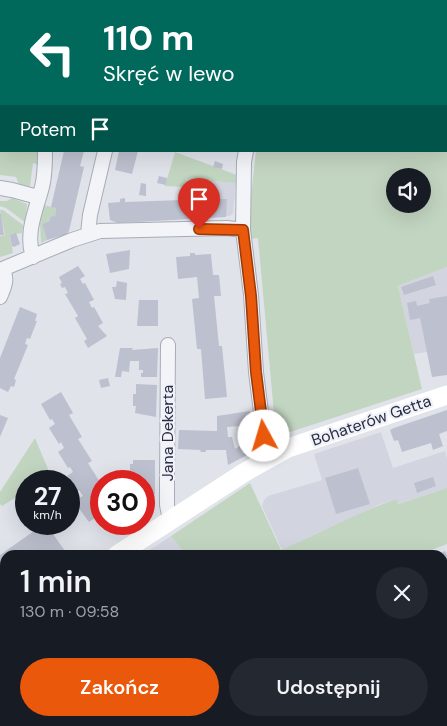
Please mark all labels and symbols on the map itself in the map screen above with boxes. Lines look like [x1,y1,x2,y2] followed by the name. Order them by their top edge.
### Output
[178,178,220,229] pin
[157,385,178,481] street label: Jana Dekerta
[308,390,434,451] street label: Bohaterów Getta
[237,409,289,461] position arrow
[90,470,155,535] speed limit sign: 30

